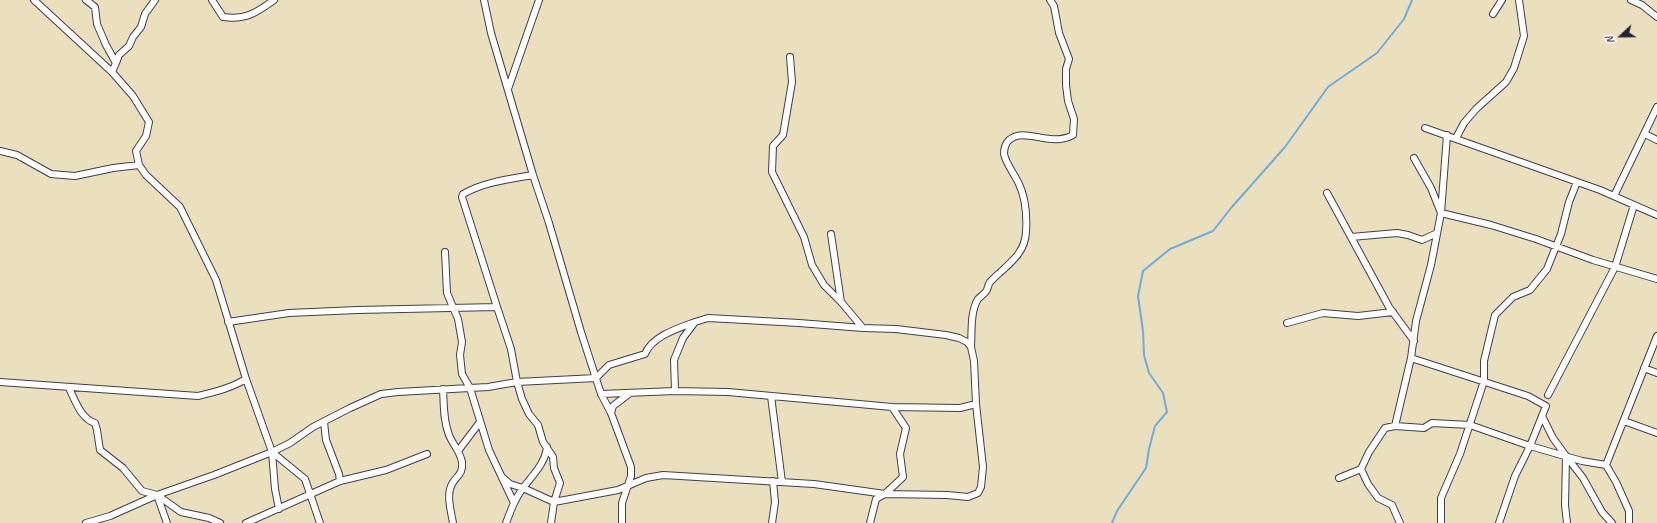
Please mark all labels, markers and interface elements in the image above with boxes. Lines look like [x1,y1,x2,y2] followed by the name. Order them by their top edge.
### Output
[1601,16,1641,56] north arrow
[1602,35,1618,46] text: N

